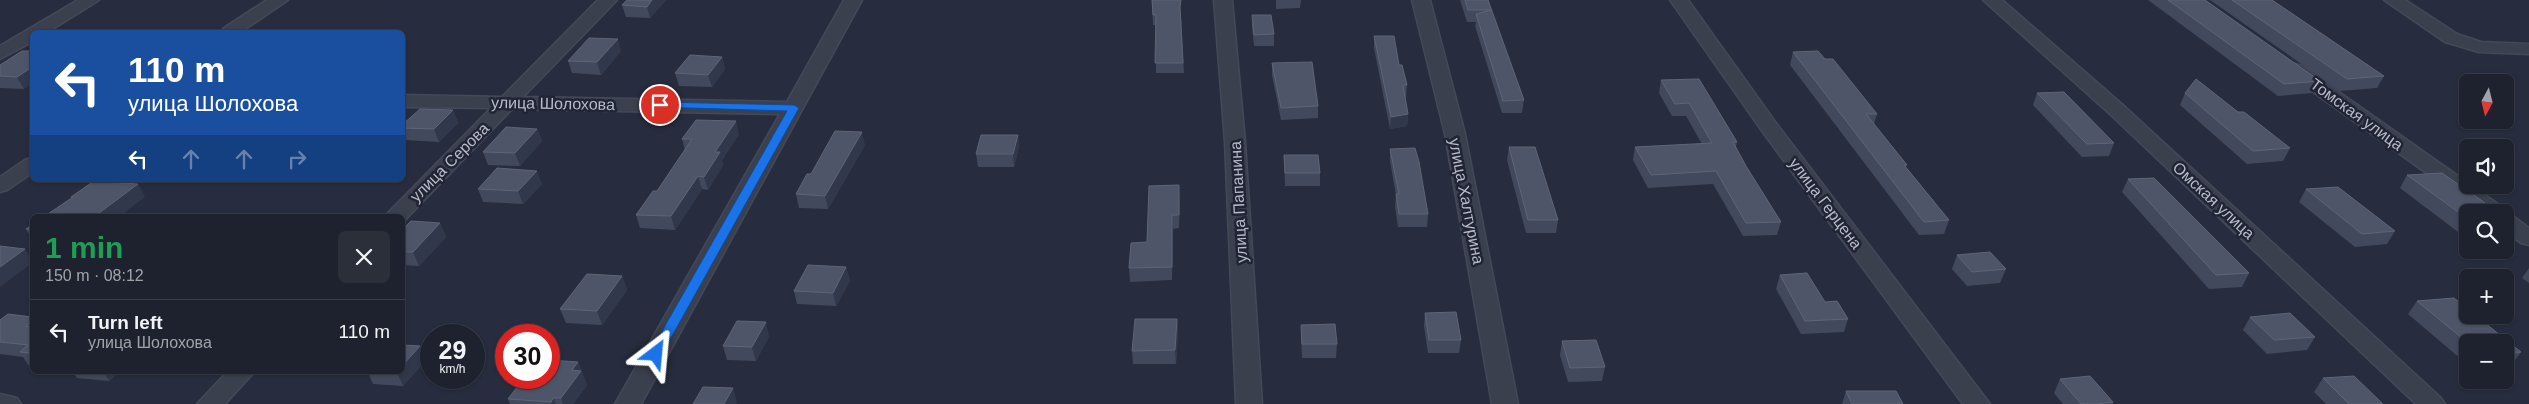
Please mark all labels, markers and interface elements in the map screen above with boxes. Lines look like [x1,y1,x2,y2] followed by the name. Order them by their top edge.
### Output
[45,50,110,115] icon: left
[128,50,225,89] text: 110 m
[2459,74,2514,129] north arrow
[2459,74,2514,389] map controls
[2307,75,2406,154] street label: Томская улица
[639,84,681,126] pin
[128,91,298,116] text: улица Шолохова
[646,91,674,119] icon: arrive
[491,94,615,113] street label: улица Шолохова
[407,120,492,205] street label: улица Серова
[1446,137,1487,266] street label: улица Халтурина
[2459,139,2514,194] button: sound
[1227,141,1250,263] street label: улица Папанина
[124,145,152,173] icon: left
[177,145,205,173] icon: ahead
[230,145,258,173] icon: ahead
[283,145,311,173] icon: right
[1786,154,1865,252] street label: улица Герцена
[2170,158,2258,242] street label: Омская улица
[2459,204,2514,259] button: search
[45,231,123,264] text: 1 min
[338,231,390,283] button: close
[45,267,144,284] text: 150 m · 08:12
[2459,269,2514,324] button: +
[88,312,163,333] text: Turn left
[45,318,73,346] icon: left
[339,321,390,342] text: 110 m
[495,324,560,389] speed limit sign: 30
[629,327,681,379] position arrow
[88,334,212,351] text: улица Шолохова
[2459,334,2514,389] button: −
[439,336,466,364] text: 29
[439,362,466,376] text: km/h

